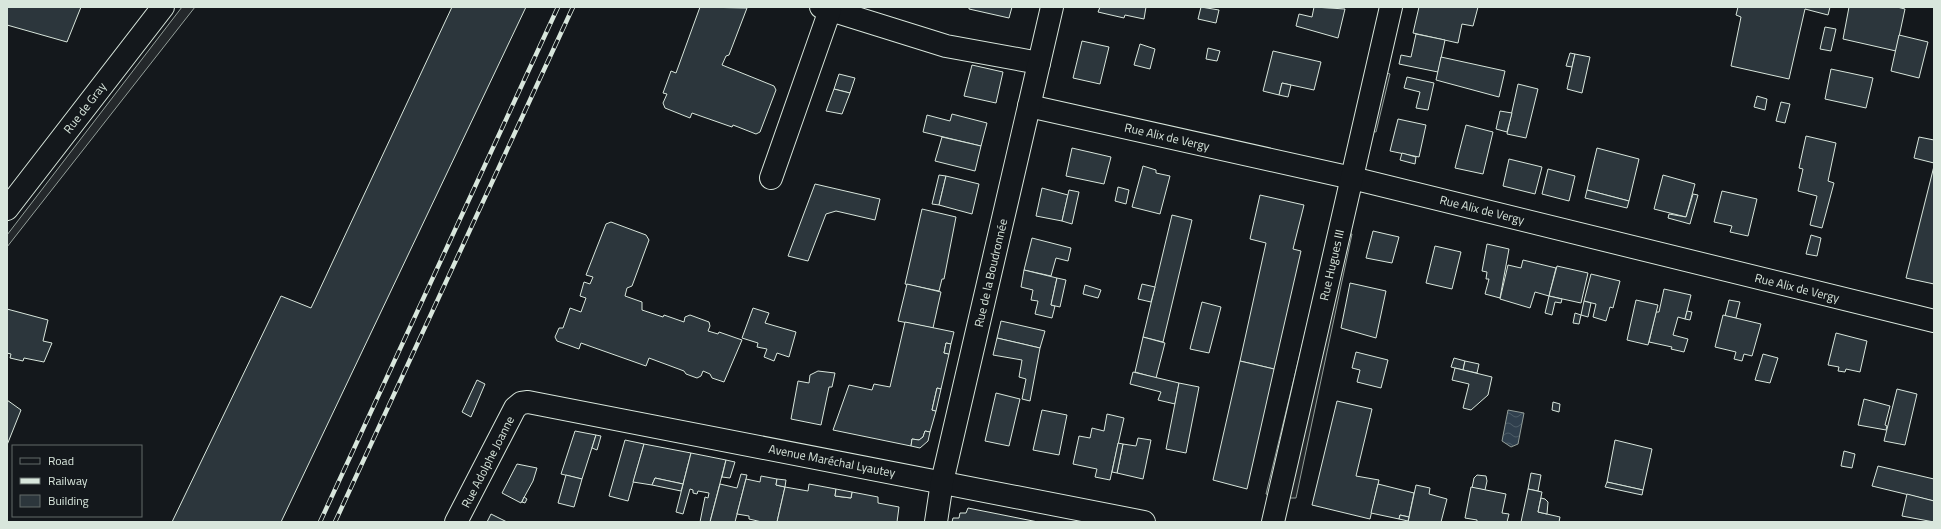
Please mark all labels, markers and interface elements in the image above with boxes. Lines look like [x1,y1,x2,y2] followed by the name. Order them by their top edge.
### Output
[58,78,111,137] street label: Rue de Gray
[1123,117,1212,156] street label: Rue Alix de Vergy
[1438,190,1527,229] street label: Rue Alix de Vergy
[969,217,1012,329] street label: Rue de la Boudronnée
[1314,227,1349,302] street label: Rue Hugues III
[1753,268,1842,307] street label: Rue Alix de Vergy
[456,412,519,511] street label: Rue Adolphe Joanne
[767,439,897,482] street label: Avenue Maréchal Lyautey
[12,445,142,517] legend
[48,451,74,470] text: Road
[48,471,88,490] text: Railway
[48,491,89,510] text: Building

